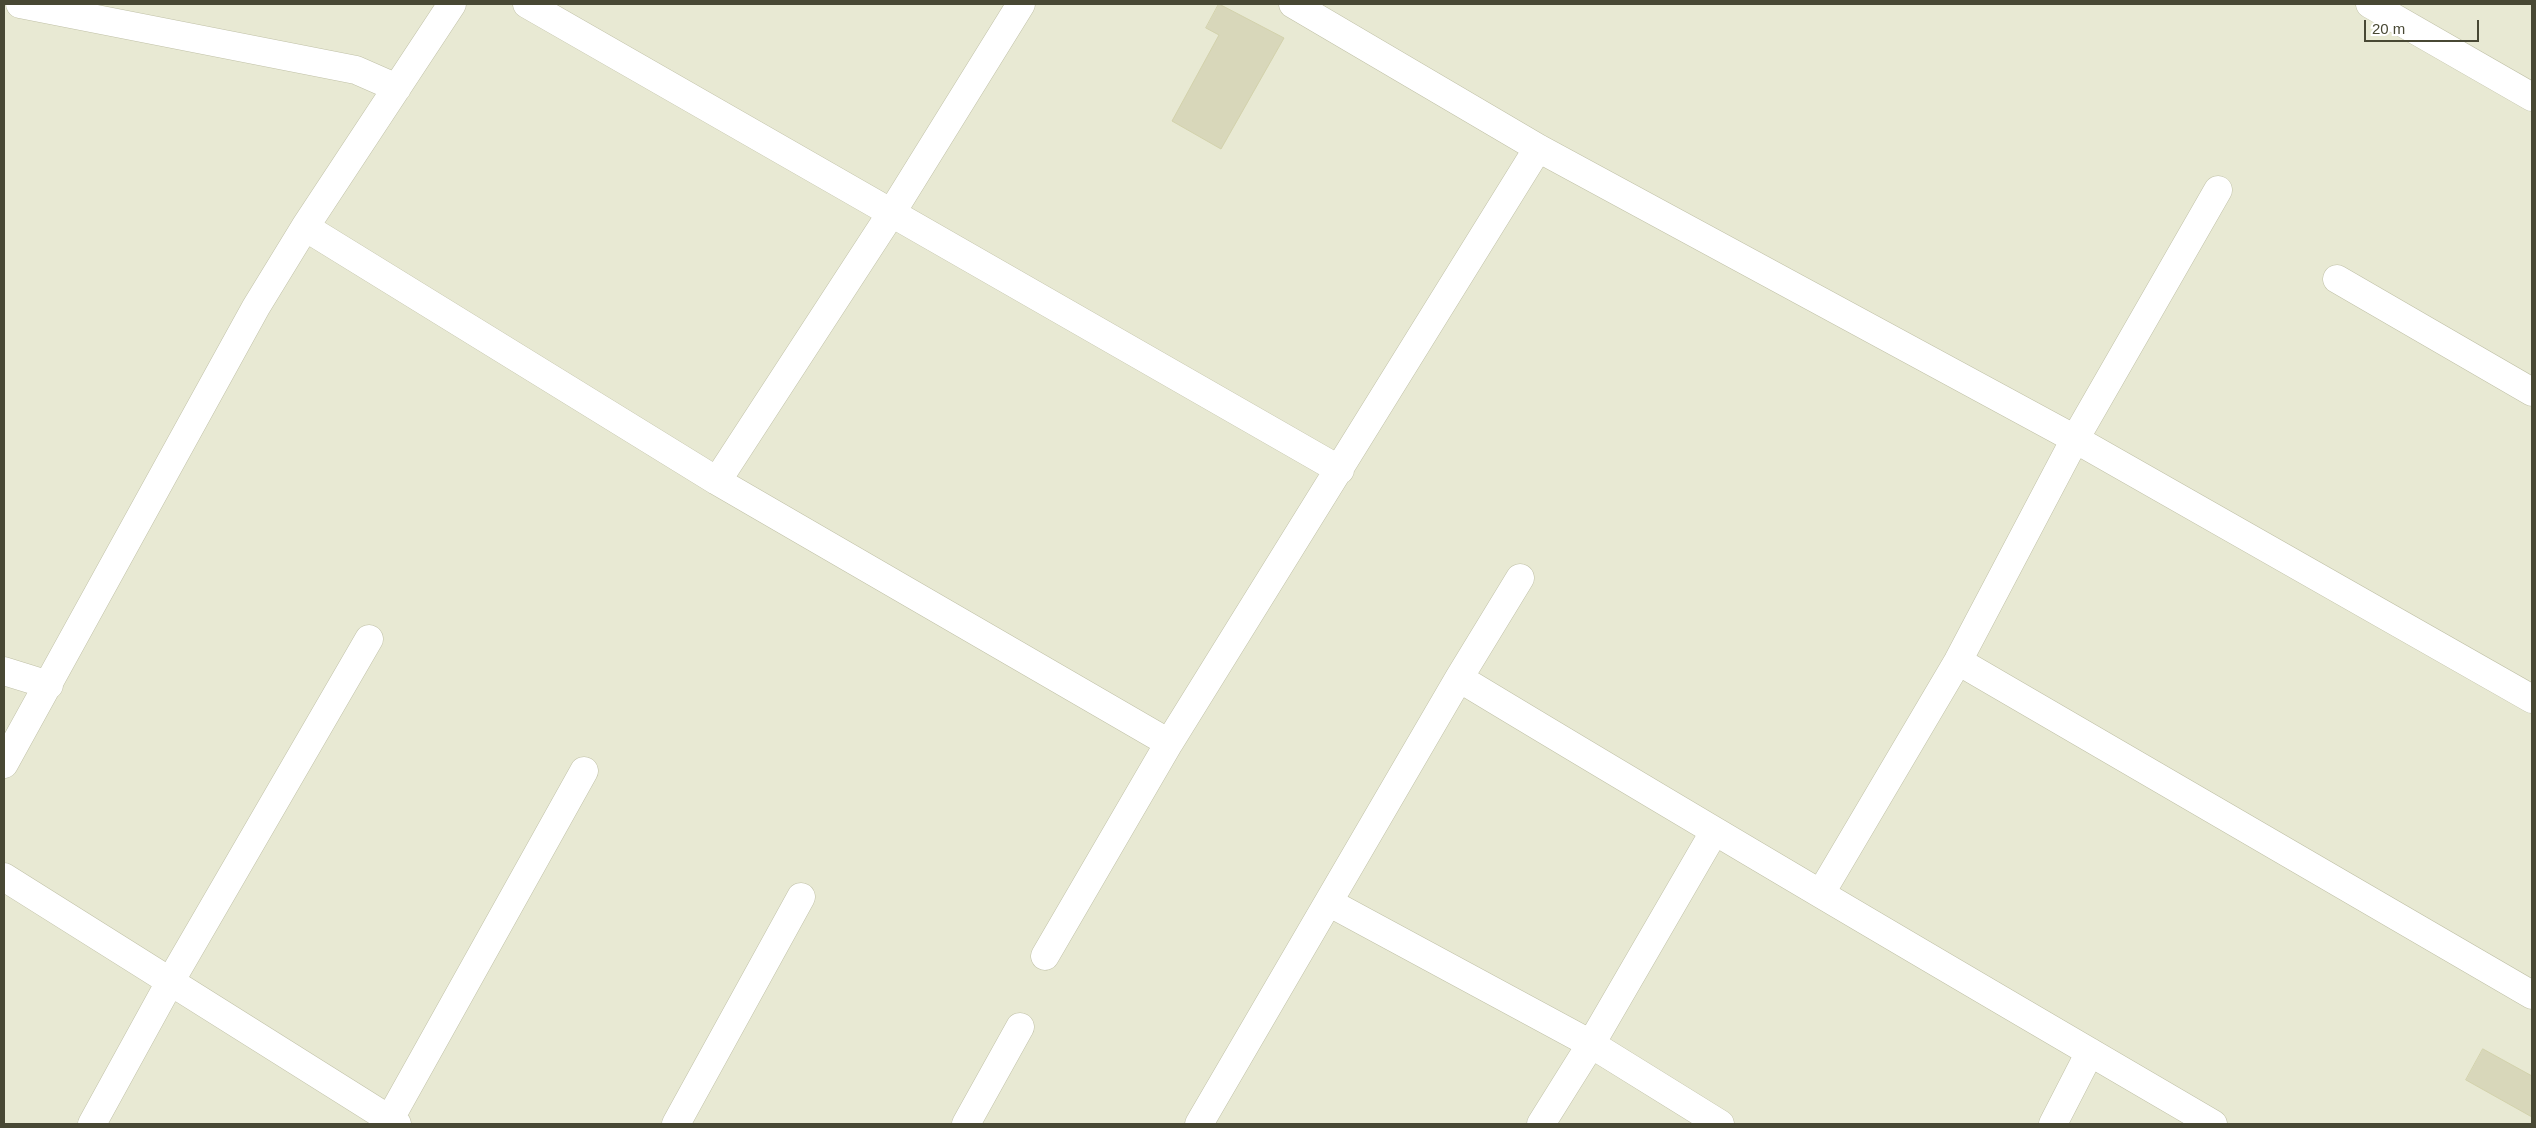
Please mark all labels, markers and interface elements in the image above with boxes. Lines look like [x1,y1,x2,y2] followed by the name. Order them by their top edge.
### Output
[2366,10,2481,42] scale bar
[2372,20,2405,37] text: 20 m

